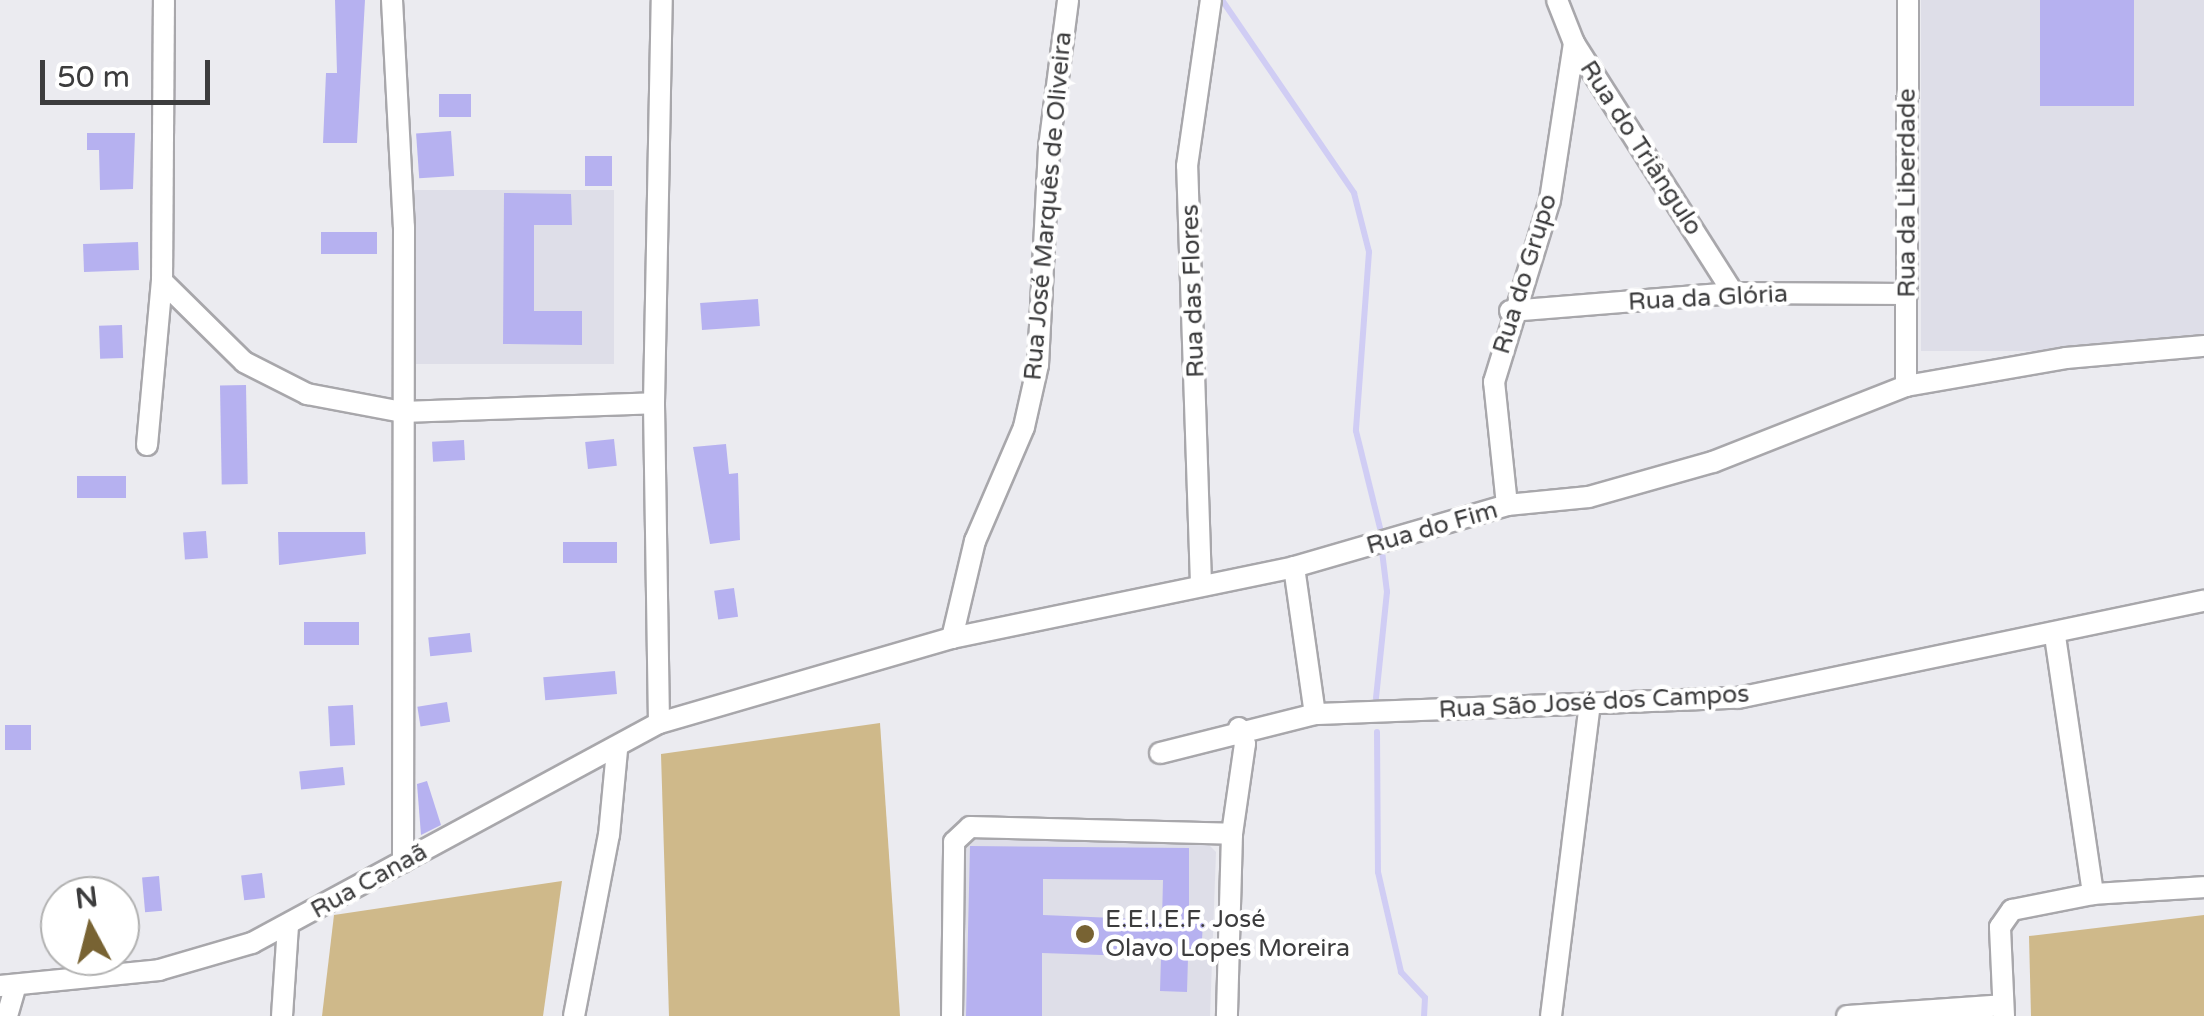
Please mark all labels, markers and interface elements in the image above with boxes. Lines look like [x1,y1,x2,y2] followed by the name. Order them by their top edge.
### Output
[1018,30,1078,382] street label: Rua José Marquês de Oliveira
[45,40,215,102] scale bar
[1573,55,1709,241] street label: Rua do Triângulo
[57,59,130,96] text: 50 m
[1892,88,1922,298] street label: Rua da Liberdade
[1486,190,1564,358] street label: Rua do Grupo
[1175,204,1211,378] street label: Rua das Flores
[1627,279,1789,317] street label: Rua da Glória
[1363,495,1501,561] street label: Rua do Fim
[1438,679,1750,725] street label: Rua São José dos Campos
[306,837,432,925] street label: Rua Canaã
[40,876,140,976] north arrow
[73,880,100,916] text: N
[1105,905,1350,964] place label: E.E.I.E.F. José Olavo Lopes Moreira
[1074,923,1096,945] marker: E.E.I.E.F. José Olavo Lopes Moreira

